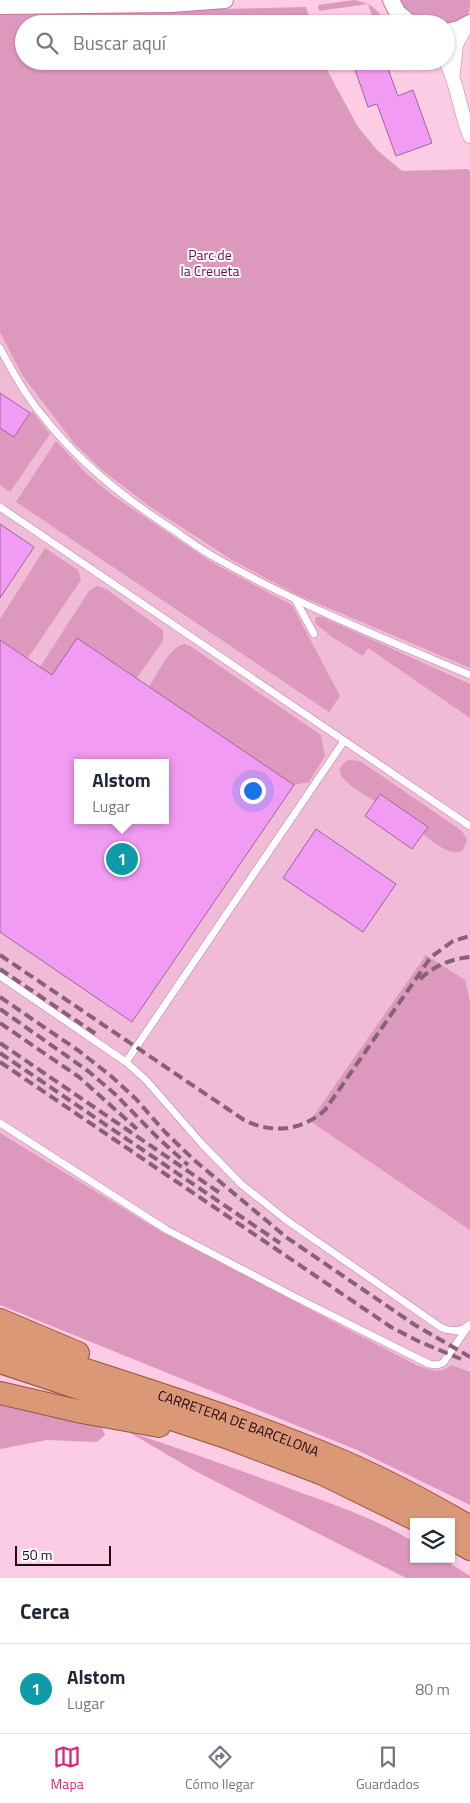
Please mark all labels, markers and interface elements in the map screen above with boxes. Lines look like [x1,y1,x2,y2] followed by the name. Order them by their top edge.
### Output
[15,15,455,70] search box
[73,28,166,57] text: Buscar aquí
[33,29,61,57] icon: search
[180,244,240,281] park label: Parc de la Creueta
[74,759,169,824] popup
[92,765,151,794] text: Alstom
[240,778,266,804] your location
[92,794,130,818] text: Lugar
[106,840,138,878] pin: 1
[155,1384,323,1461] street label: CARRETERA DE BARCELONA
[410,1518,455,1563] map controls
[410,1518,455,1563] button: layers
[15,1543,111,1566] scale bar
[22,1544,52,1565] text: 50 m
[20,1595,70,1627] text: Cerca
[67,1662,126,1691] text: Alstom
[32,1677,40,1701] text: 1
[415,1677,450,1701] text: 80 m
[67,1691,105,1715] text: Lugar
[51,1743,84,1794] tab: Mapa
[185,1743,255,1794] tab: Cómo llegar
[356,1743,419,1794] tab: Guardados

